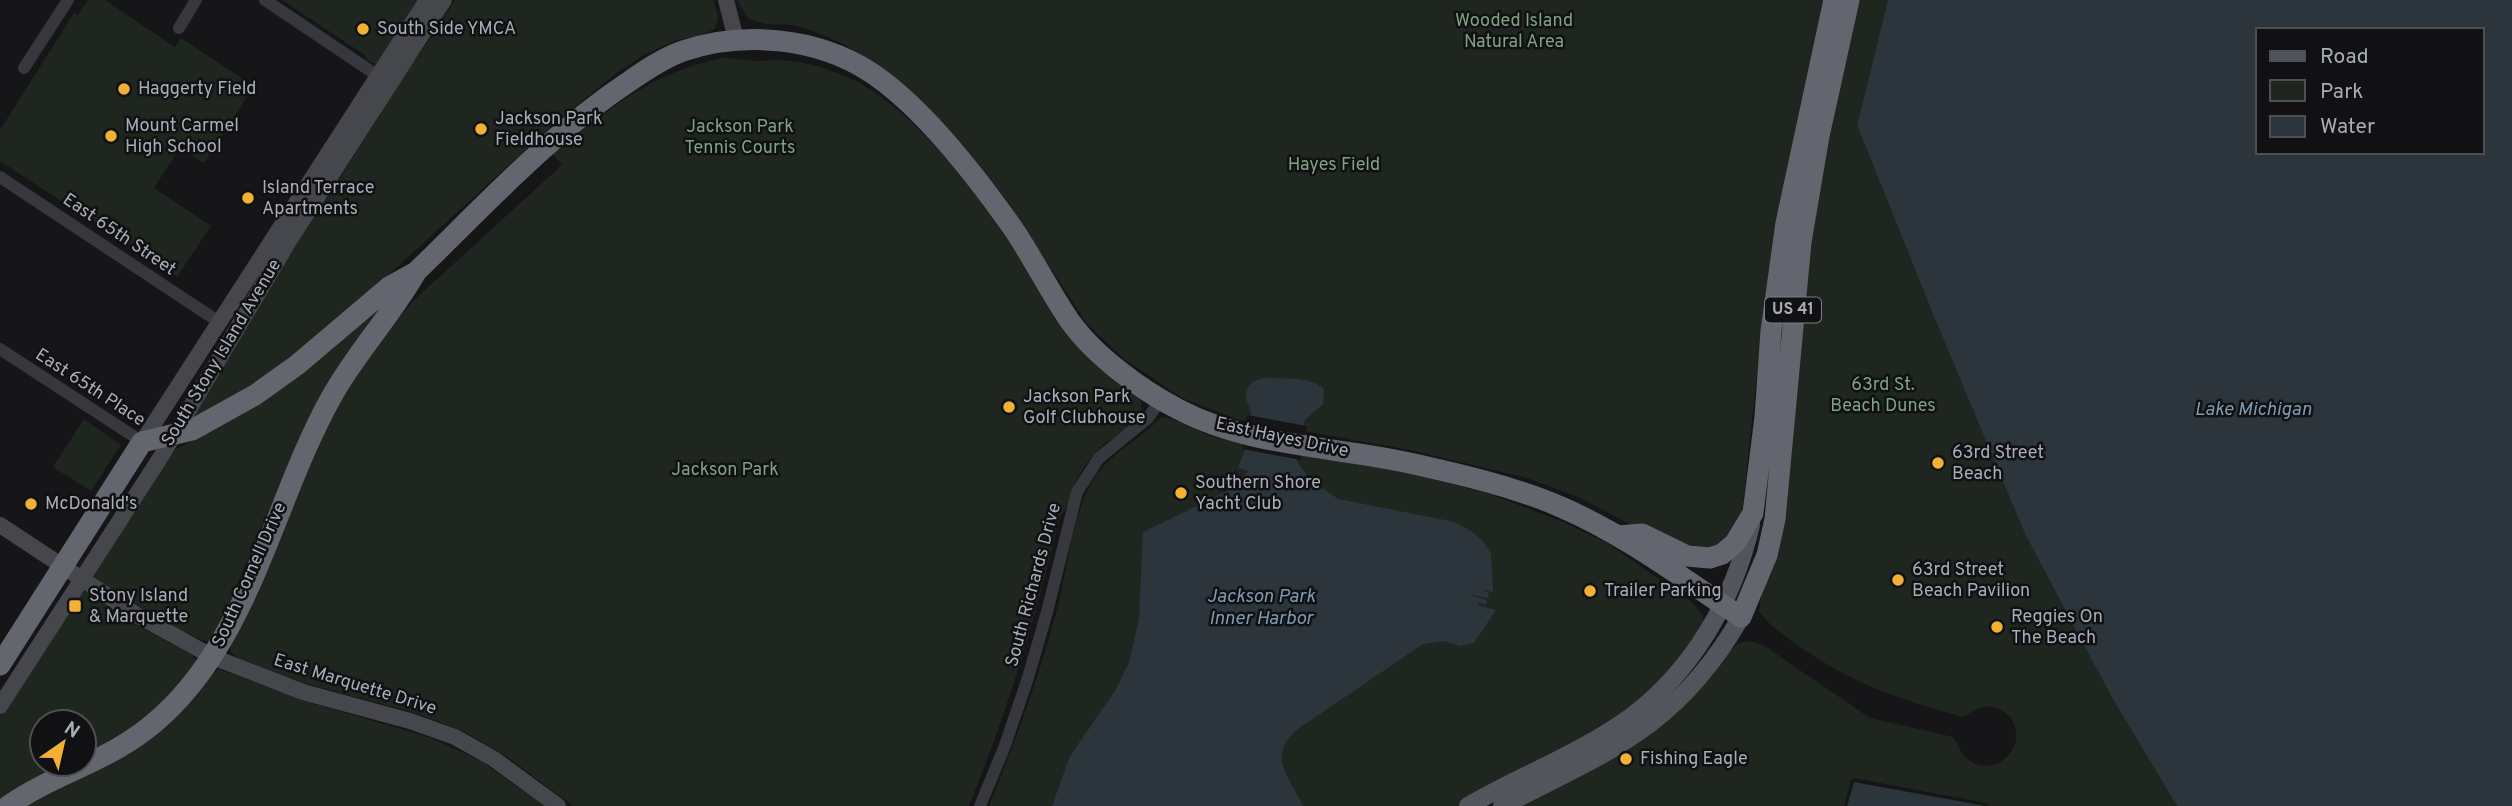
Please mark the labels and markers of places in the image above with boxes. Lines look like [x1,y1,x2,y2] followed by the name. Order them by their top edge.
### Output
[377,18,516,41] place label: South Side YMCA
[355,21,371,37] marker: South Side YMCA
[138,78,256,101] place label: Haggerty Field
[116,81,132,97] marker: Haggerty Field
[495,108,603,152] place label: Jackson Park Fieldhouse
[125,115,239,159] place label: Mount Carmel High School
[473,121,489,137] marker: Jackson Park Fieldhouse
[103,128,119,144] marker: Mount Carmel High School
[262,177,374,221] place label: Island Terrace Apartments
[240,190,256,206] marker: Island Terrace Apartments
[1023,386,1146,430] place label: Jackson Park Golf Clubhouse
[1001,399,1017,415] marker: Jackson Park Golf Clubhouse
[1952,442,2044,486] place label: 63rd Street Beach
[1930,455,1946,471] marker: 63rd Street Beach
[1195,472,1321,516] place label: Southern Shore Yacht Club
[1173,485,1189,501] marker: Southern Shore Yacht Club
[45,493,137,516] place label: McDonald's
[23,496,39,512] marker: McDonald's
[1912,559,2030,603] place label: 63rd Street Beach Pavilion
[1890,572,1906,588] marker: 63rd Street Beach Pavilion
[1604,580,1722,603] place label: Trailer Parking
[1582,583,1598,599] marker: Trailer Parking
[89,585,188,629] place label: Stony Island & Marquette
[67,598,83,614] marker: Stony Island & Marquette
[2011,606,2103,650] place label: Reggies On The Beach
[1989,619,2005,635] marker: Reggies On The Beach
[1640,748,1748,771] place label: Fishing Eagle
[1618,751,1634,767] marker: Fishing Eagle

